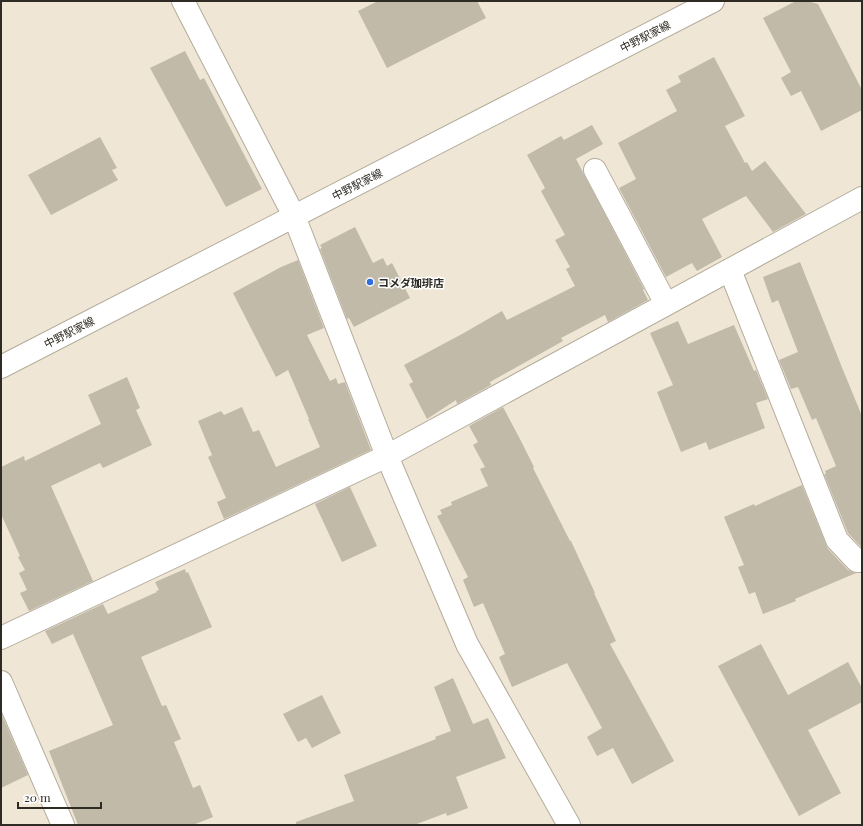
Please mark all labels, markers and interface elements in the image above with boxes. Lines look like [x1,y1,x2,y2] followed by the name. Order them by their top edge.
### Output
[617,17,673,55] street label: 中野駅家線
[329,165,385,203] street label: 中野駅家線
[378,275,444,290] place label: コメダ珈琲店
[365,277,375,287] marker: コメダ珈琲店
[41,313,97,351] street label: 中野駅家線
[18,784,101,810] scale bar
[24,789,51,805] text: 20 m

